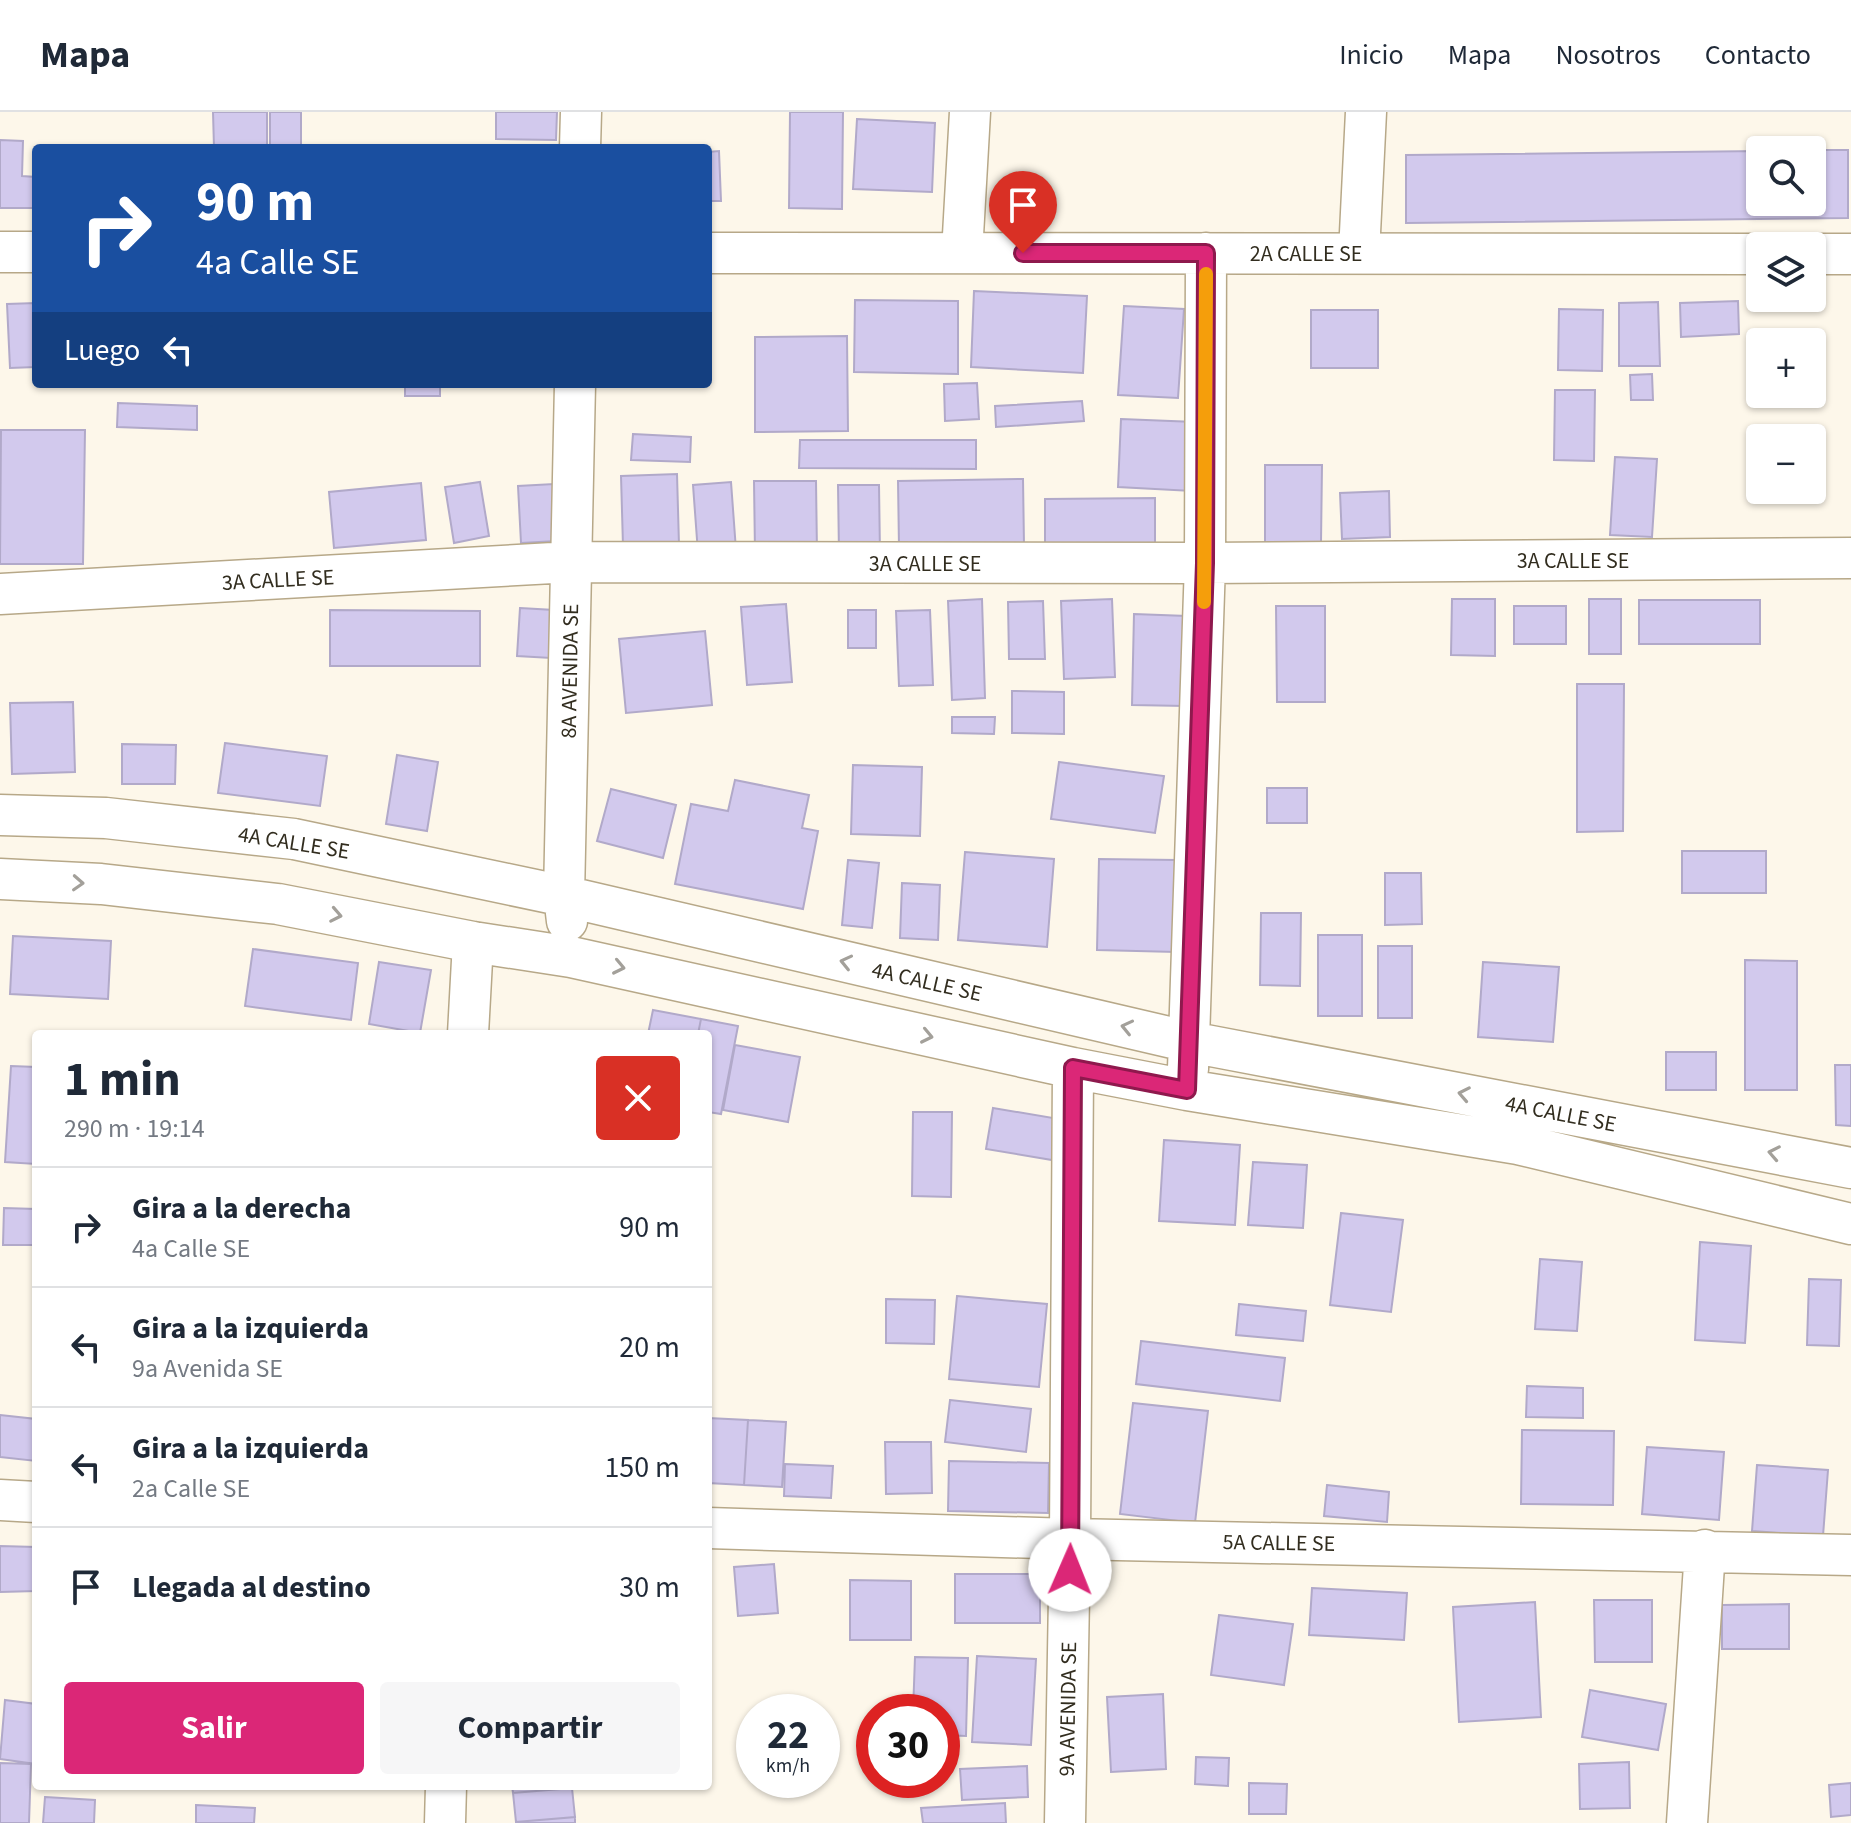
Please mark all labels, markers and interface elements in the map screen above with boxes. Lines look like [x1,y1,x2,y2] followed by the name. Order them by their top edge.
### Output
[40,28,130,82] text: Mapa
[1339,35,1404,75] text: Inicio
[1448,35,1511,75] text: Mapa
[1555,35,1661,75] text: Nosotros
[1705,35,1811,75] text: Contacto
[1746,136,1826,504] map controls
[1746,136,1826,216] button: search
[196,163,314,242] text: 90 m
[989,171,1057,253] pin
[64,176,168,280] icon: right
[1001,183,1045,227] icon: arrive
[1746,232,1826,312] button: layers
[196,237,360,288] text: 4a Calle SE
[1250,238,1362,270] street label: 2A CALLE SE
[156,328,200,372] icon: left
[1746,328,1826,408] button: +
[64,329,140,372] text: Luego
[1746,424,1826,504] button: −
[1517,545,1629,577] street label: 3A CALLE SE
[869,548,981,580] street label: 3A CALLE SE
[221,561,335,599] street label: 3A CALLE SE
[553,603,587,739] street label: 8A AVENIDA SE
[236,818,352,868] street label: 4A CALLE SE
[72,874,85,891] one-way arrow
[329,906,342,923] one-way arrow
[840,954,853,971] one-way arrow
[868,954,985,1010] street label: 4A CALLE SE
[612,958,625,975] one-way arrow
[1120,1020,1134,1037] one-way arrow
[920,1027,934,1044] one-way arrow
[64,1046,181,1114] text: 1 min
[596,1056,680,1140] button: close
[1457,1087,1471,1104] one-way arrow
[1503,1088,1619,1140] street label: 4A CALLE SE
[64,1110,205,1147] text: 290 m · 19:14
[1768,1146,1781,1163] one-way arrow
[132,1187,351,1230] text: Gira a la derecha
[64,1205,108,1249] icon: right
[619,1206,680,1249] text: 90 m
[132,1230,250,1267] text: 4a Calle SE
[132,1307,369,1350] text: Gira a la izquierda
[64,1325,108,1369] icon: left
[619,1326,680,1369] text: 20 m
[132,1350,283,1387] text: 9a Avenida SE
[132,1427,369,1470] text: Gira a la izquierda
[64,1445,108,1489] icon: left
[604,1446,680,1489] text: 150 m
[132,1470,250,1507] text: 2a Calle SE
[1222,1526,1336,1560] street label: 5A CALLE SE
[1028,1528,1112,1612] position arrow
[64,1565,108,1609] icon: arrive
[132,1566,371,1609] text: Llegada al destino
[619,1566,680,1609] text: 30 m
[1051,1641,1085,1777] street label: 9A AVENIDA SE
[64,1682,364,1774] button: Salir
[380,1682,680,1774] button: Compartir
[856,1694,960,1798] speed limit sign: 30
[767,1707,809,1764] text: 22
[766,1752,810,1780] text: km/h

